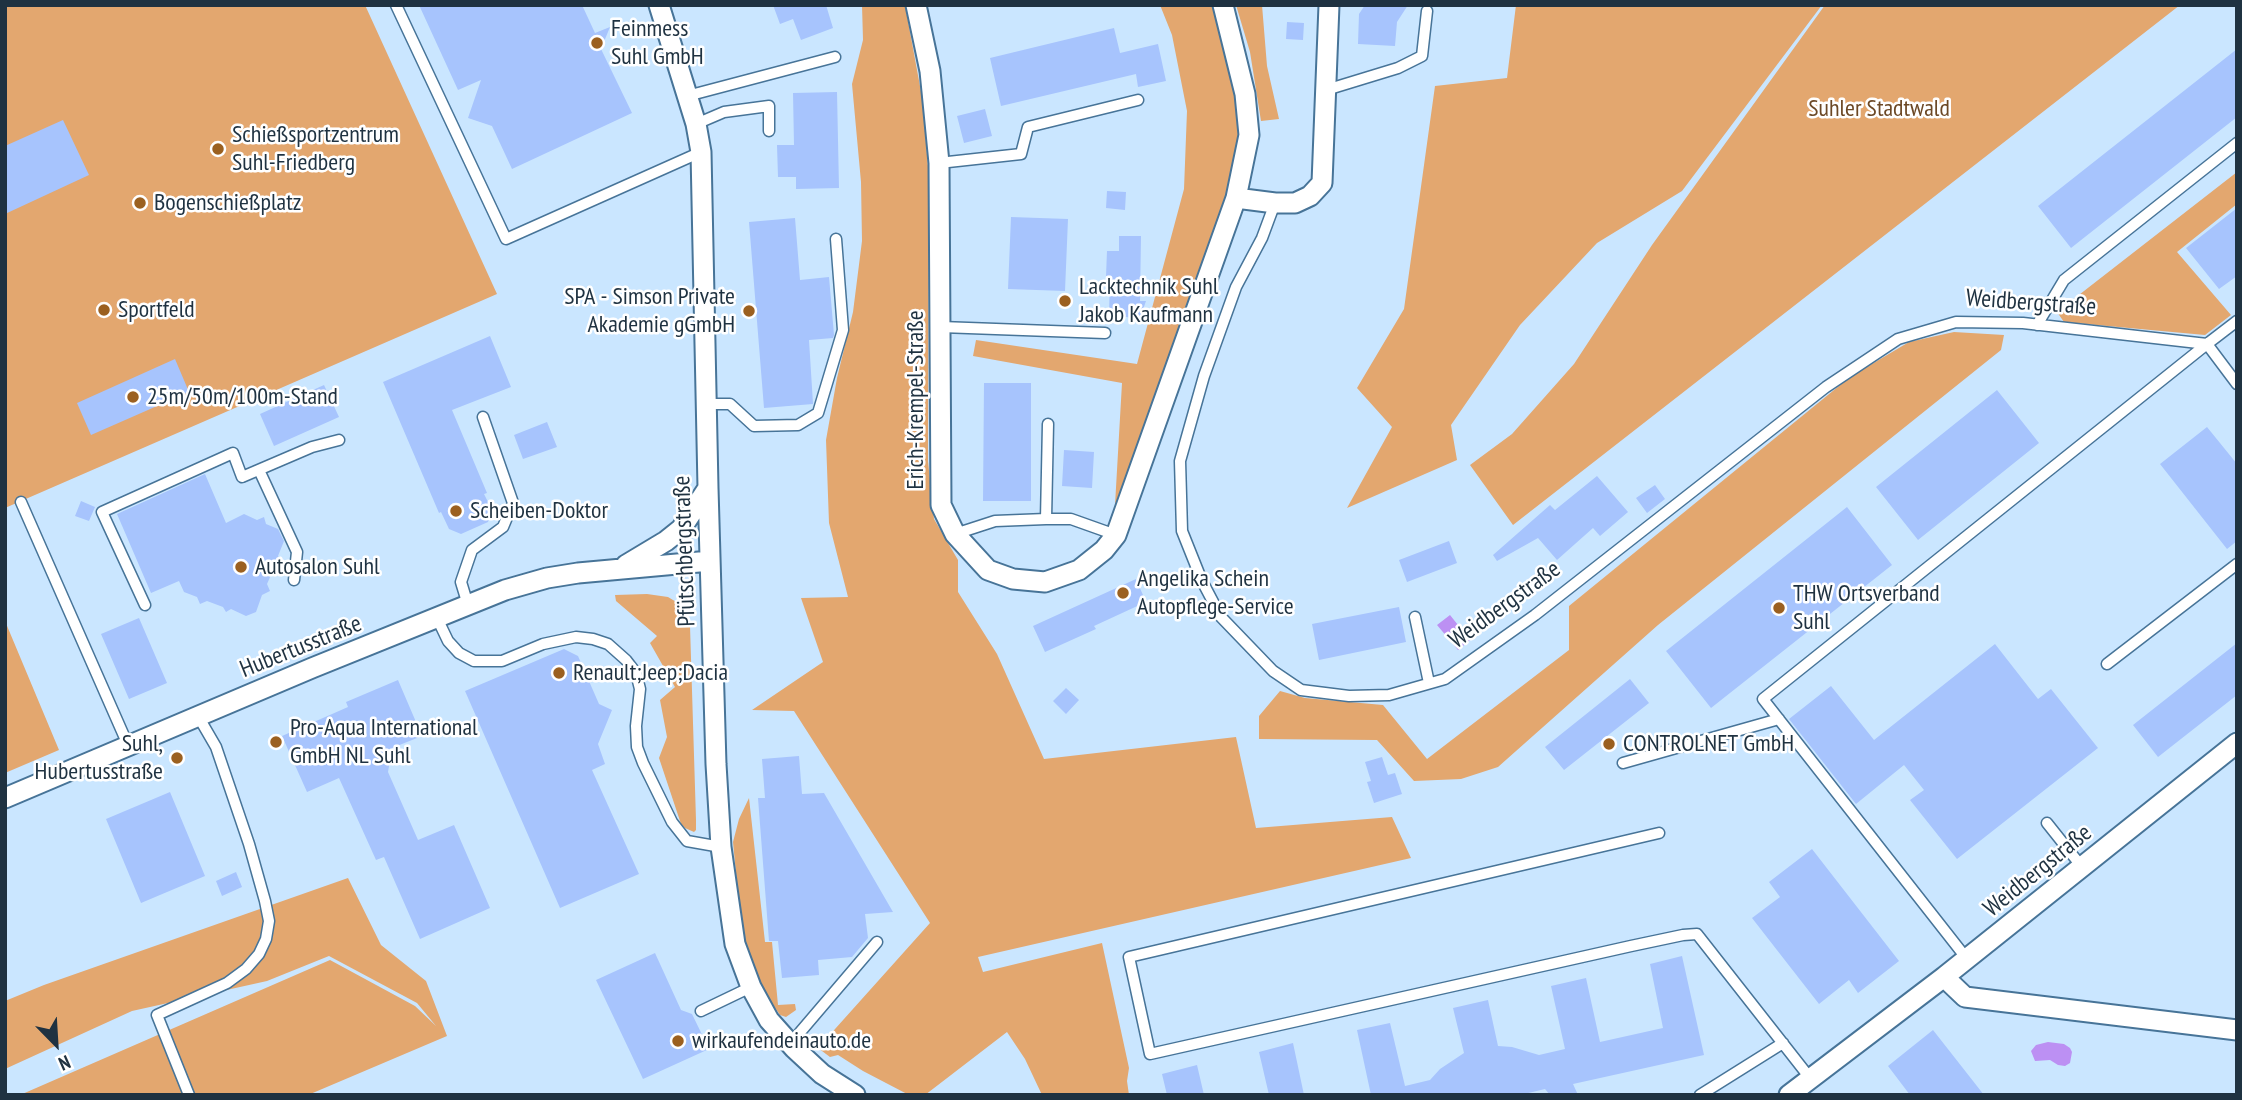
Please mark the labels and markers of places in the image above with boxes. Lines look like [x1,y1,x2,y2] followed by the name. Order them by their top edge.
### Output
[611,15,704,71] place label: Feinmess Suhl GmbH
[589,35,605,51] marker: Feinmess Suhl GmbH
[232,121,399,177] place label: Schießsportzentrum Suhl-Friedberg
[210,141,226,157] marker: Schießsportzentrum Suhl-Friedberg
[154,189,301,217] place label: Bogenschießplatz
[132,195,148,211] marker: Bogenschießplatz
[1079,273,1218,329] place label: Lacktechnik Suhl Jakob Kaufmann
[564,283,735,339] place label: SPA - Simson Private Akademie gGmbH
[1057,293,1073,309] marker: Lacktechnik Suhl Jakob Kaufmann
[118,296,195,324] place label: Sportfeld
[96,302,112,318] marker: Sportfeld
[741,303,757,319] marker: SPA - Simson Private Akademie gGmbH
[147,383,338,411] place label: 25m/50m/100m-Stand
[125,389,141,405] marker: 25m/50m/100m-Stand
[470,497,608,525] place label: Scheiben-Doktor
[448,503,464,519] marker: Scheiben-Doktor
[255,553,380,581] place label: Autosalon Suhl
[233,559,249,575] marker: Autosalon Suhl
[1137,565,1294,621] place label: Angelika Schein Autopflege-Service
[1793,580,1940,636] place label: THW Ortsverband Suhl
[1115,585,1131,601] marker: Angelika Schein Autopflege-Service
[1771,600,1787,616] marker: THW Ortsverband Suhl
[573,659,728,687] place label: Renault;Jeep;Dacia
[551,665,567,681] marker: Renault;Jeep;Dacia
[290,714,478,770] place label: Pro-Aqua International GmbH NL Suhl
[35,730,163,786] place label: Suhl, Hubertusstraße
[1623,730,1794,758] place label: CONTROLNET GmbH
[268,734,284,750] marker: Pro-Aqua International GmbH NL Suhl
[1601,736,1617,752] marker: CONTROLNET GmbH
[169,750,185,766] marker: Suhl, Hubertusstraße
[692,1027,871,1055] place label: wirkaufendeinauto.de
[670,1033,686,1049] marker: wirkaufendeinauto.de

